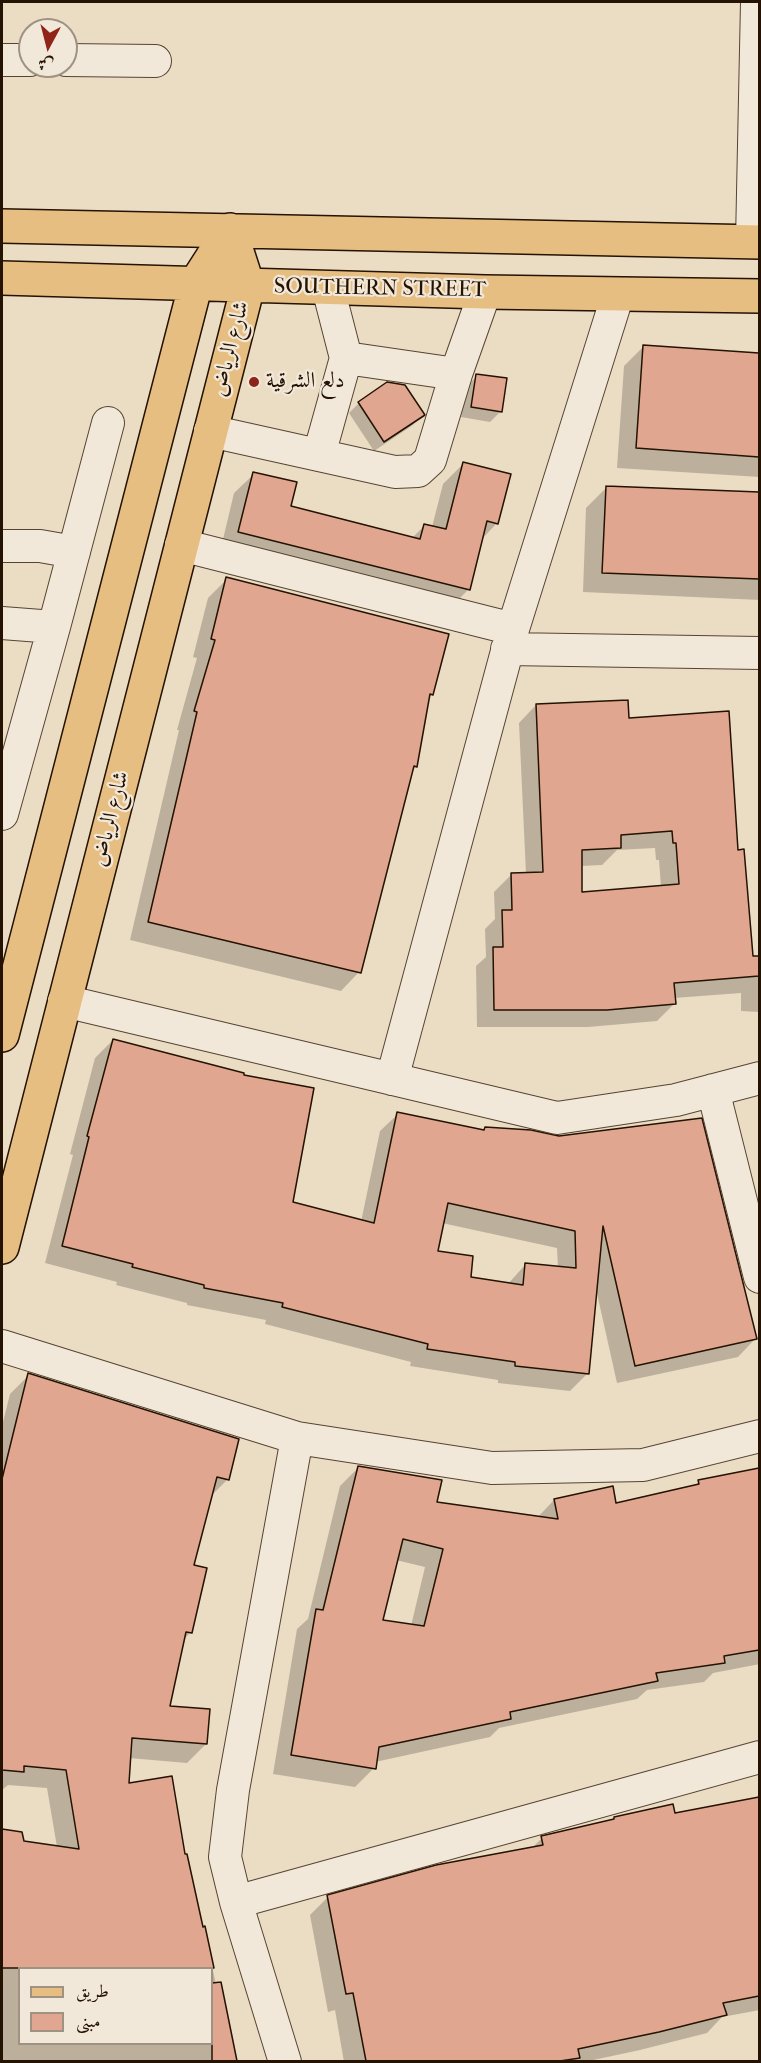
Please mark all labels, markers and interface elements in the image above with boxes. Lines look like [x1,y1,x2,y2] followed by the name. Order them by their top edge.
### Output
[18,18,78,78] north arrow
[37,54,55,75] text: ش
[274,274,486,304] street label: SOUTHERN STREET
[206,299,256,399] street label: شارع الرياض
[266,369,345,395] place label: دلع الشرقية
[247,375,261,389] marker: دلع الشرقية
[86,769,136,869] street label: شارع الرياض
[18,1967,213,2045] legend
[76,1981,109,2002] text: طريق
[76,2011,101,2032] text: مبنى

